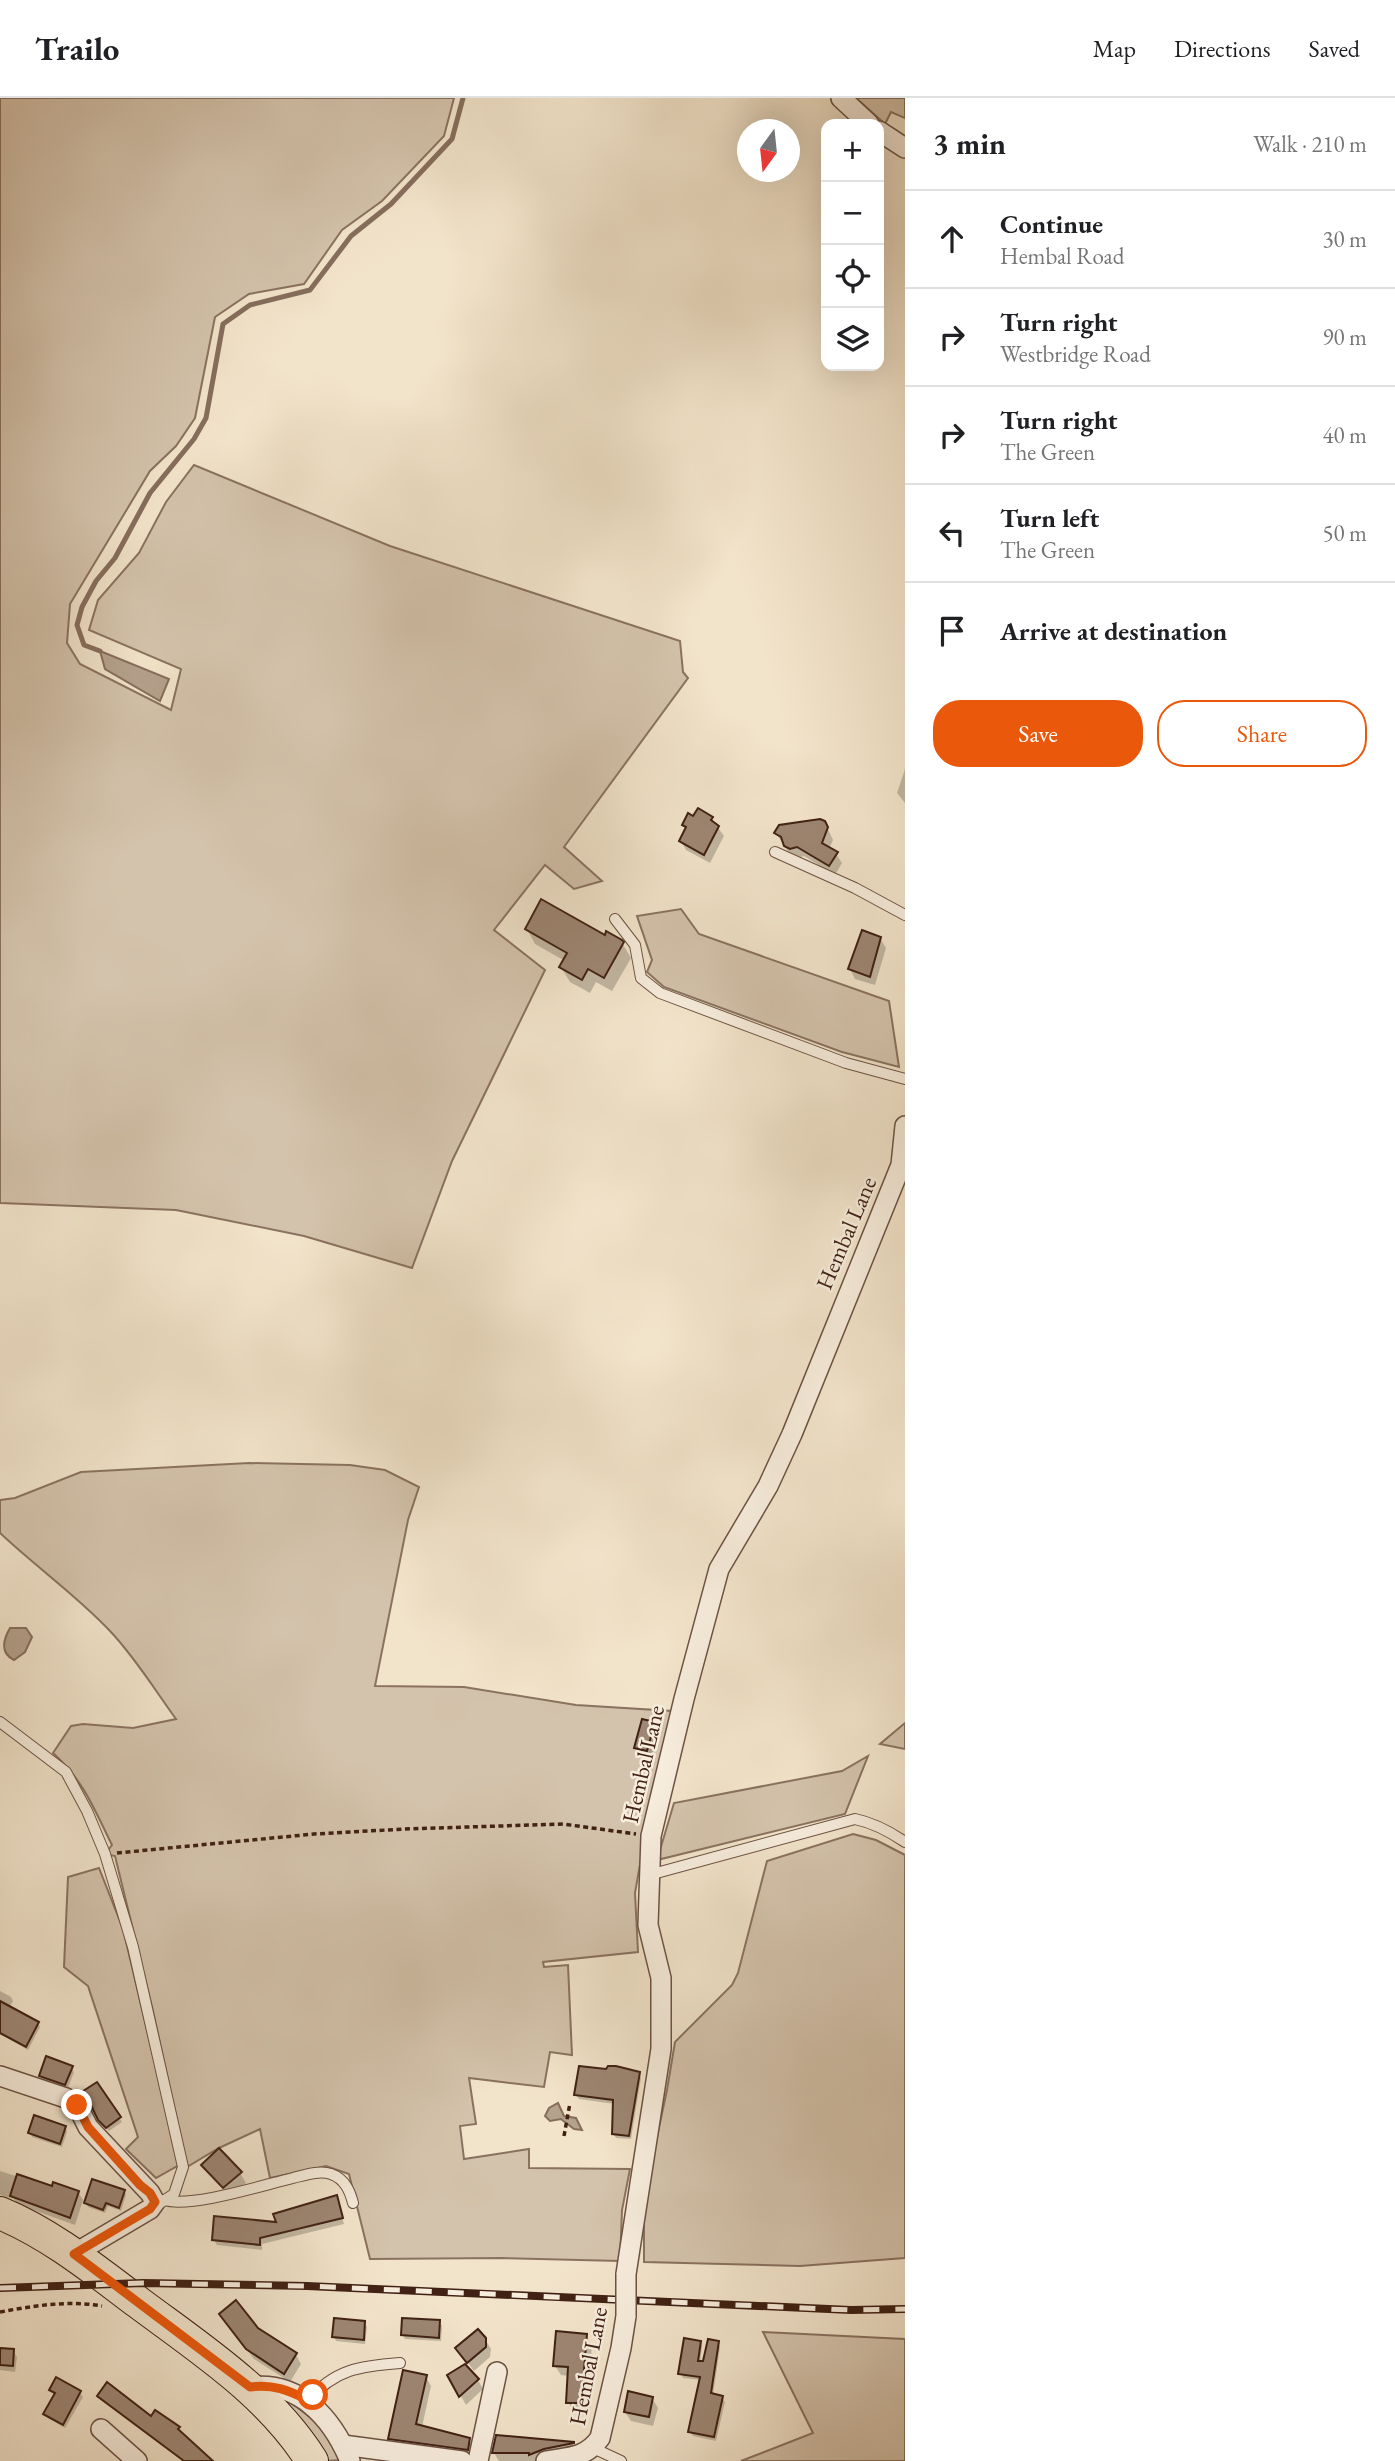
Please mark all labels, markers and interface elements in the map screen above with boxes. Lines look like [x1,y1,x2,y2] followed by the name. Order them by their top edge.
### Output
[35,27,119,70] text: Trailo
[1093,33,1136,64] text: Map
[1174,33,1271,64] text: Directions
[1309,33,1360,64] text: Saved
[737,119,800,182] north arrow
[821,119,884,371] map controls
[821,119,884,182] button: +
[933,124,1006,163] text: 3 min
[1253,129,1367,159] text: Walk · 210 m
[821,182,884,245] button: −
[1000,207,1103,241] text: Continue
[933,220,971,258] icon: ahead
[1322,224,1367,254] text: 30 m
[1000,241,1124,271] text: Hembal Road
[821,245,884,308] button: locate
[1000,305,1118,339] text: Turn right
[821,308,884,371] button: layers
[933,318,971,356] icon: right
[1322,322,1367,352] text: 90 m
[1000,339,1151,369] text: Westbridge Road
[1000,403,1118,437] text: Turn right
[933,416,971,454] icon: right
[1322,420,1367,450] text: 40 m
[1000,437,1095,467] text: The Green
[1000,501,1099,535] text: Turn left
[933,514,971,552] icon: left
[1322,518,1367,548] text: 50 m
[1000,535,1095,565] text: The Green
[933,612,971,650] icon: arrive
[1000,614,1227,648] text: Arrive at destination
[933,700,1143,767] button: Save
[1157,700,1367,767] button: Share
[809,1172,883,1294] street label: Hembal Lane
[615,1702,671,1826] street label: Hembal Lane
[61,2089,92,2120] route end
[562,2304,614,2428] street label: Hembal Lane
[297,2379,328,2410] route start

